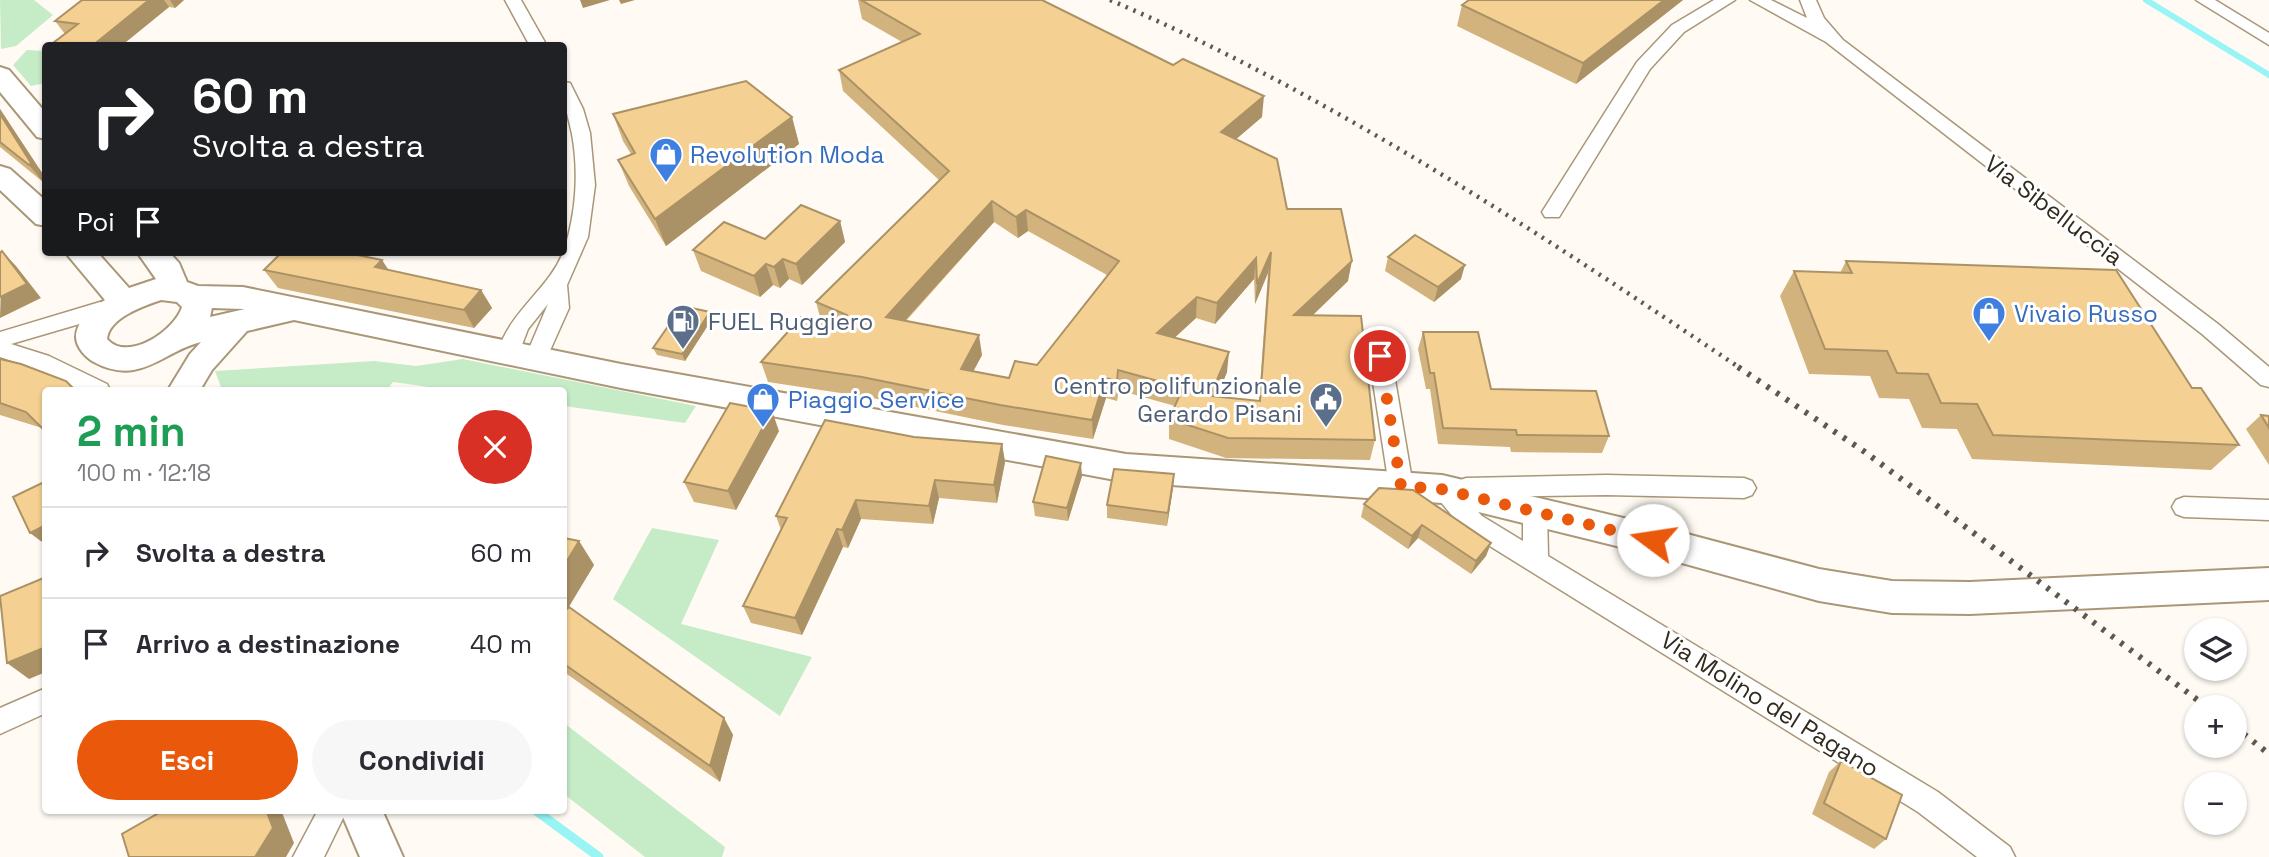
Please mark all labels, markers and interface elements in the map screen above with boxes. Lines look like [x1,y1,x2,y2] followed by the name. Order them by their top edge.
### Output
[192,65,308,127] text: 60 m
[77,70,168,161] icon: right
[192,126,424,166] text: Svolta a destra
[647,135,685,184] shop icon: Revolution Moda
[690,139,884,170] place label: Revolution Moda
[1978,148,2130,272] street label: Via Sibelluccia
[129,203,167,241] icon: arrive
[77,205,115,239] text: Poi
[1970,294,2008,343] shop icon: Vivaio Russo
[2014,298,2158,329] place label: Vivaio Russo
[664,302,702,351] fuel station icon: FUEL Ruggiero
[708,306,873,337] place label: FUEL Ruggiero
[1350,326,1410,386] pin
[1361,337,1399,375] icon: arrive
[1053,370,1302,429] place label: Centro polifunzionale Gerardo Pisani
[744,380,782,429] shop icon: Piaggio Service
[1307,380,1345,429] public building icon: Centro polifunzionale Gerardo Pisani
[788,384,965,415] place label: Piaggio Service
[77,405,186,458] text: 2 min
[458,410,532,484] button: close
[77,458,211,488] text: 100 m · 12:18
[1616,503,1690,577] position arrow
[77,534,115,572] icon: right
[136,536,325,570] text: Svolta a destra
[470,536,532,570] text: 60 m
[2184,618,2247,835] map controls
[2184,618,2247,681] button: layers
[1655,624,1885,784] street label: Via Molino del Pagano
[77,625,115,663] icon: arrive
[136,627,400,661] text: Arrivo a destinazione
[470,627,532,661] text: 40 m
[2184,695,2247,758] button: +
[77,720,298,800] button: Esci
[312,720,532,800] button: Condividi
[2184,772,2247,835] button: −

